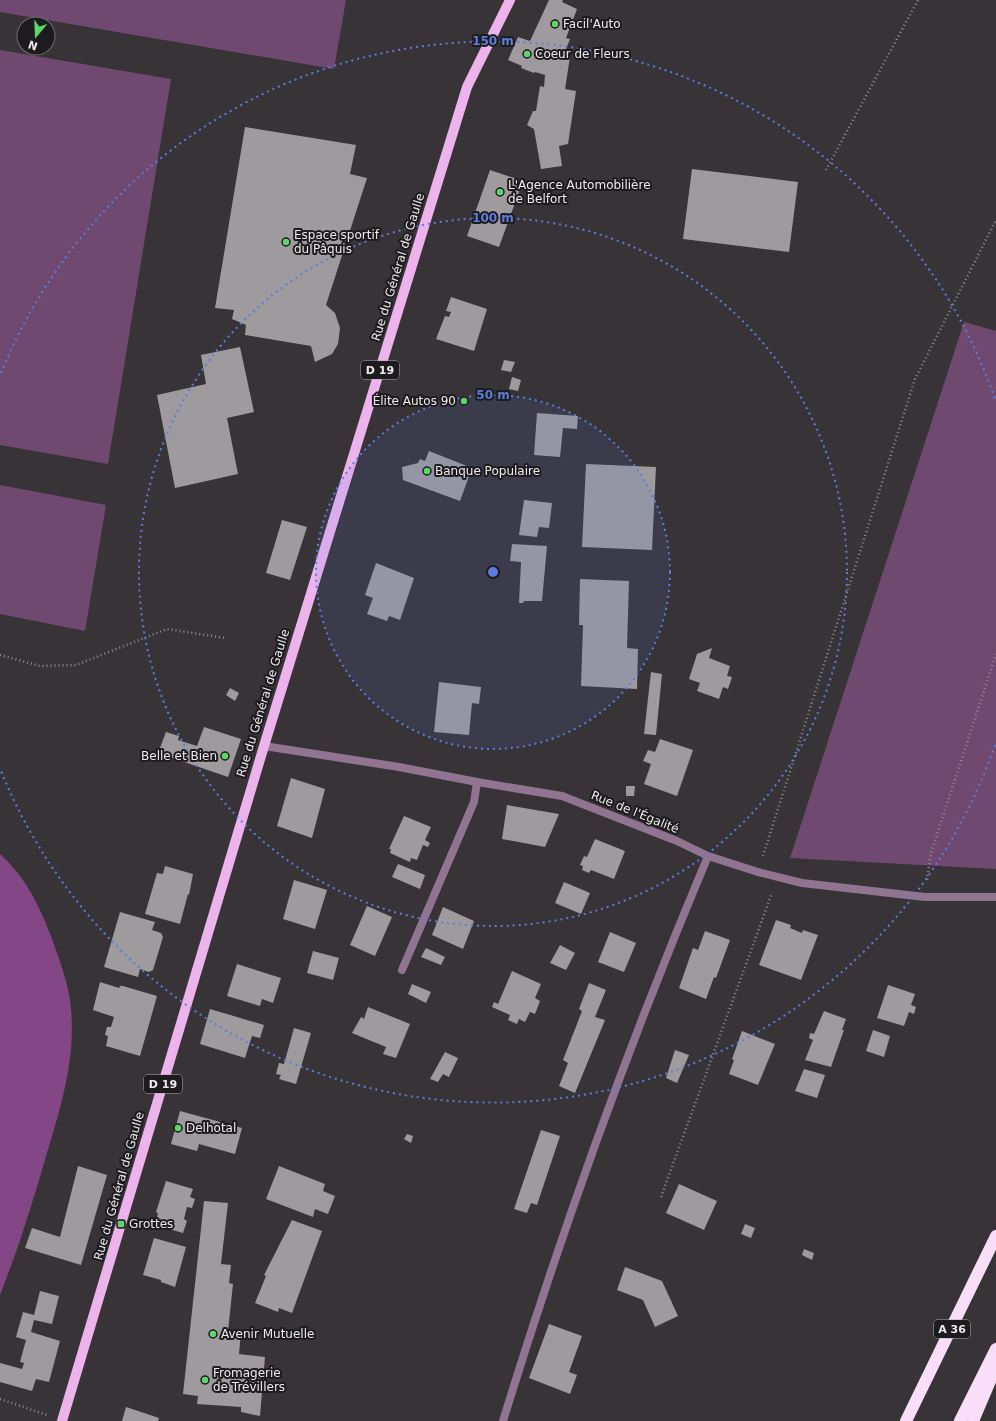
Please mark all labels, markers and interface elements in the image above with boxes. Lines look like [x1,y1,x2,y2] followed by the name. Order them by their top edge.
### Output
[16,16,56,56] north arrow
[563,17,621,31] place label: Facil'Auto
[550,19,560,29] marker: Facil'Auto
[472,34,514,48] text: 150 m
[26,37,39,53] text: N
[535,47,630,61] place label: Coeur de Fleurs
[522,49,532,59] marker: Coeur de Fleurs
[508,178,651,206] place label: L'Agence Automobilière de Belfort
[495,187,505,197] marker: L'Agence Automobilière de Belfort
[369,191,427,343] street label: Rue du Général de Gaulle
[472,211,514,225] text: 100 m
[294,228,380,256] place label: Espace sportif du Pâquis
[281,237,291,247] marker: Espace sportif du Pâquis
[361,361,399,379] road number: D 19
[476,388,510,402] text: 50 m
[373,393,456,408] place label: Élite Autos 90
[459,396,469,406] marker: Élite Autos 90
[435,464,540,478] place label: Banque Populaire
[422,466,432,476] marker: Banque Populaire
[486,565,500,579] centre of rings
[234,627,292,779] street label: Rue du Général de Gaulle
[141,749,217,763] place label: Belle et Bien
[220,751,230,761] marker: Belle et Bien
[589,787,681,836] street label: Rue de l'Égalité
[144,1075,182,1093] road number: D 19
[91,1110,147,1262] street label: Rue du Général de Gaulle
[186,1121,236,1135] place label: Delhotal
[173,1123,183,1133] marker: Delhotal
[129,1217,173,1231] place label: Grottes
[116,1219,126,1229] marker: Grottes
[934,1320,970,1338] road number: A 36
[221,1327,314,1341] place label: Avenir Mutuelle
[208,1329,218,1339] marker: Avenir Mutuelle
[213,1366,285,1394] place label: Fromagerie de Trévillers
[200,1375,210,1385] marker: Fromagerie de Trévillers

